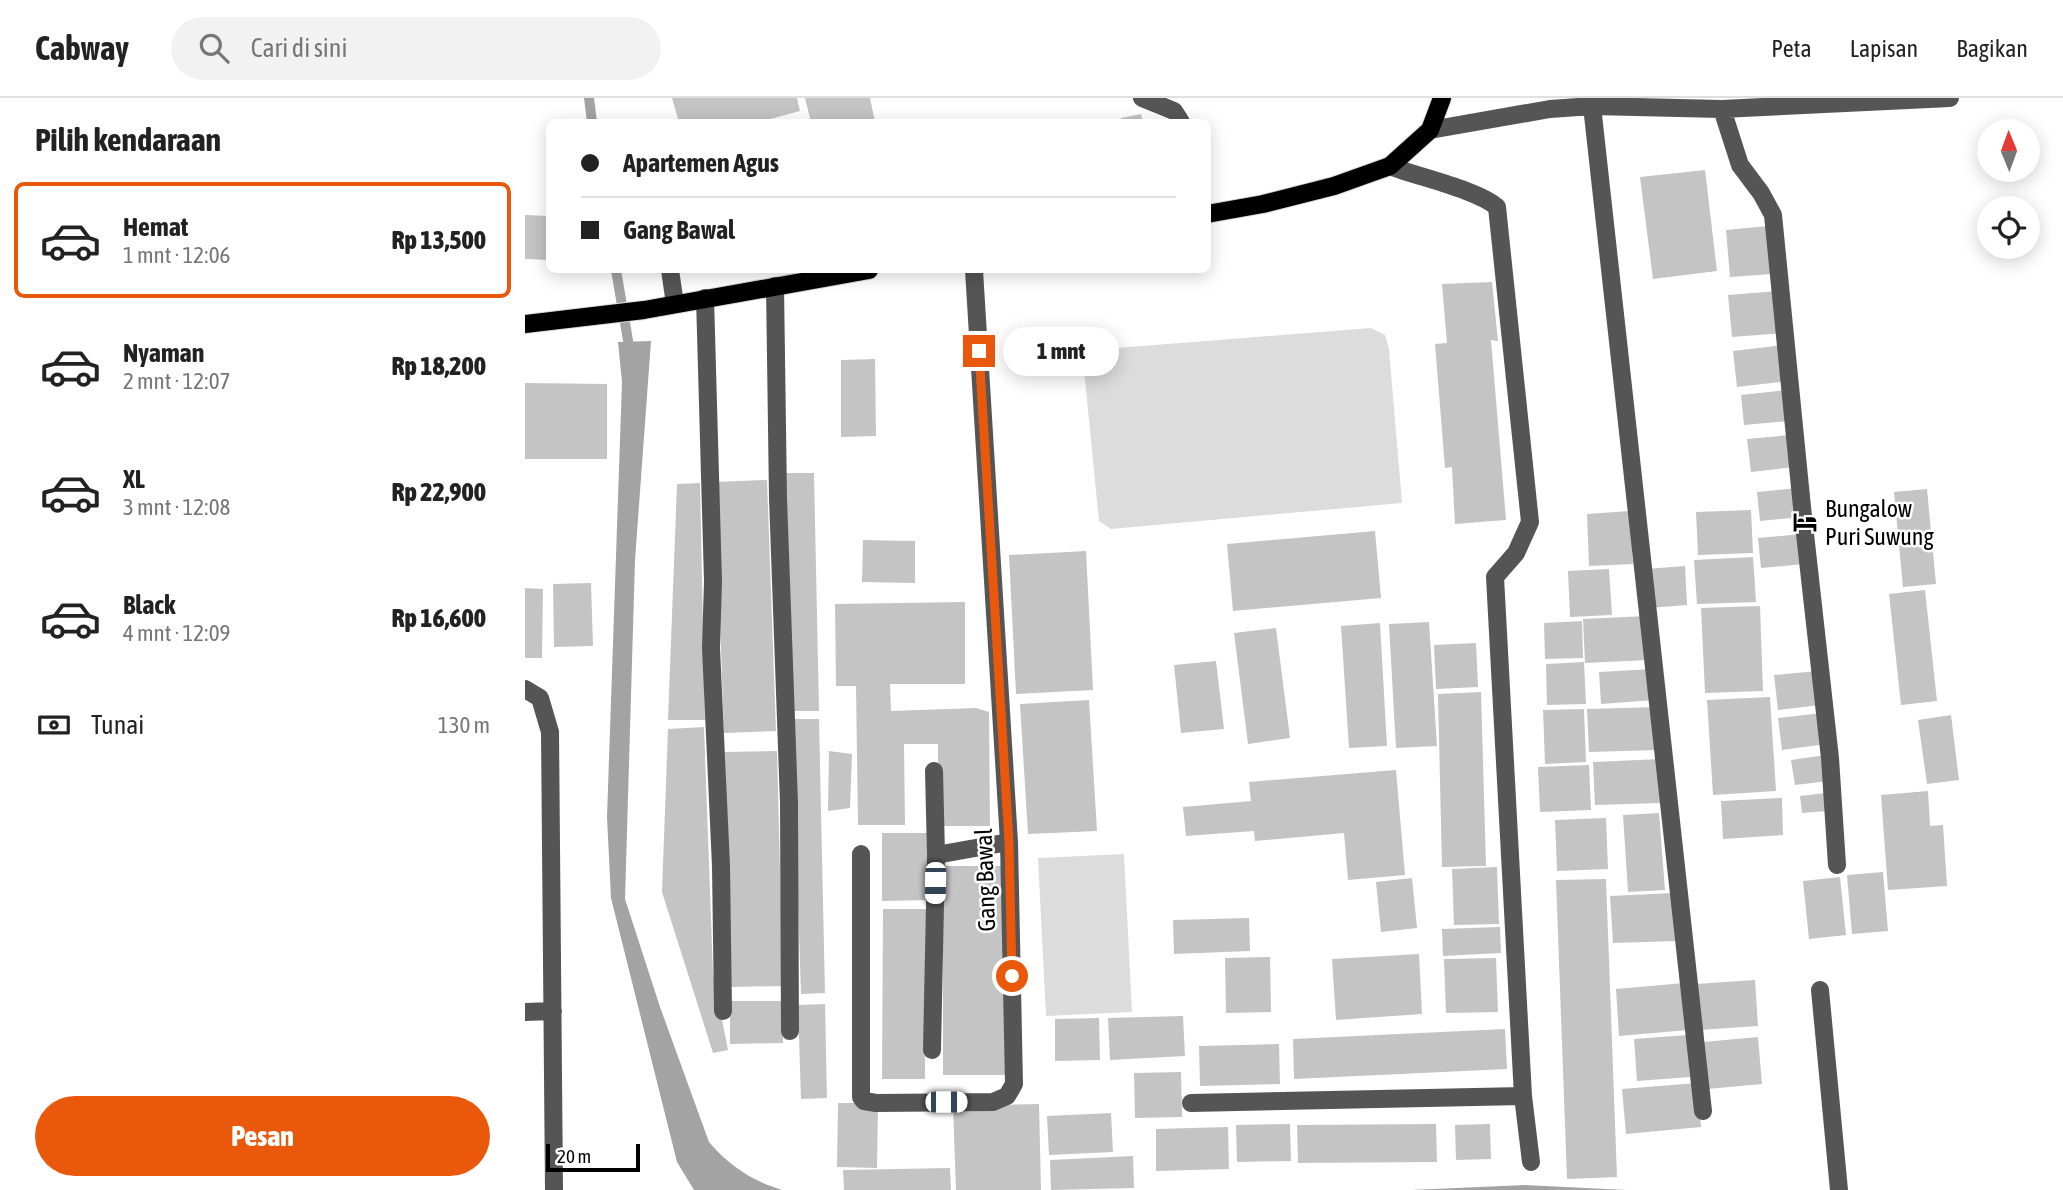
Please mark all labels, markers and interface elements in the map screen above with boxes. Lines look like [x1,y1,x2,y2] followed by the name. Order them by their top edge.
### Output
[171,17,661,80] search box
[35,29,129,67] text: Cabway
[195,29,233,67] icon: search
[251,33,347,63] text: Cari di sini
[1771,35,1812,62] text: Peta
[1850,35,1918,62] text: Lapisan
[1956,35,2028,62] text: Bagikan
[1977,119,2041,182] north arrow
[1977,119,2040,259] map controls
[35,121,221,158] text: Pilih kendaraan
[623,148,779,178] text: Apartemen Agus
[1977,196,2040,259] button: locate
[39,209,102,272] icon: car
[123,212,188,242] text: Hemat
[623,215,735,245] text: Gang Bawal
[391,225,486,255] text: Rp 13,500
[123,242,230,268] text: 1 mnt · 12:06
[1003,327,1119,376] callout: 1 mnt
[39,335,102,398] icon: car
[963,335,995,367] route end
[123,338,204,368] text: Nyaman
[1037,338,1085,364] text: 1 mnt
[391,351,486,381] text: Rp 18,200
[123,368,230,394] text: 2 mnt · 12:07
[39,461,102,524] icon: car
[123,464,145,494] text: XL
[391,477,486,507] text: Rp 22,900
[123,494,230,520] text: 3 mnt · 12:08
[1825,495,1934,550] place label: Bungalow Puri Suwung
[1791,508,1819,536] hotel icon: Bungalow Puri Suwung
[39,587,102,650] icon: car
[123,590,175,620] text: Black
[391,603,486,633] text: Rp 16,600
[123,620,230,646] text: 4 mnt · 12:09
[35,706,73,744] icon: cash
[91,710,144,740] text: Tunai
[438,712,490,738] text: 130 m
[970,827,1000,932] street label: Gang Bawal
[925,862,946,904] car
[996,960,1028,992] route start
[926,1092,968,1113] car
[35,1096,490,1176] button: Pesan
[546,1141,641,1173] scale bar
[557,1145,591,1167] text: 20 m

